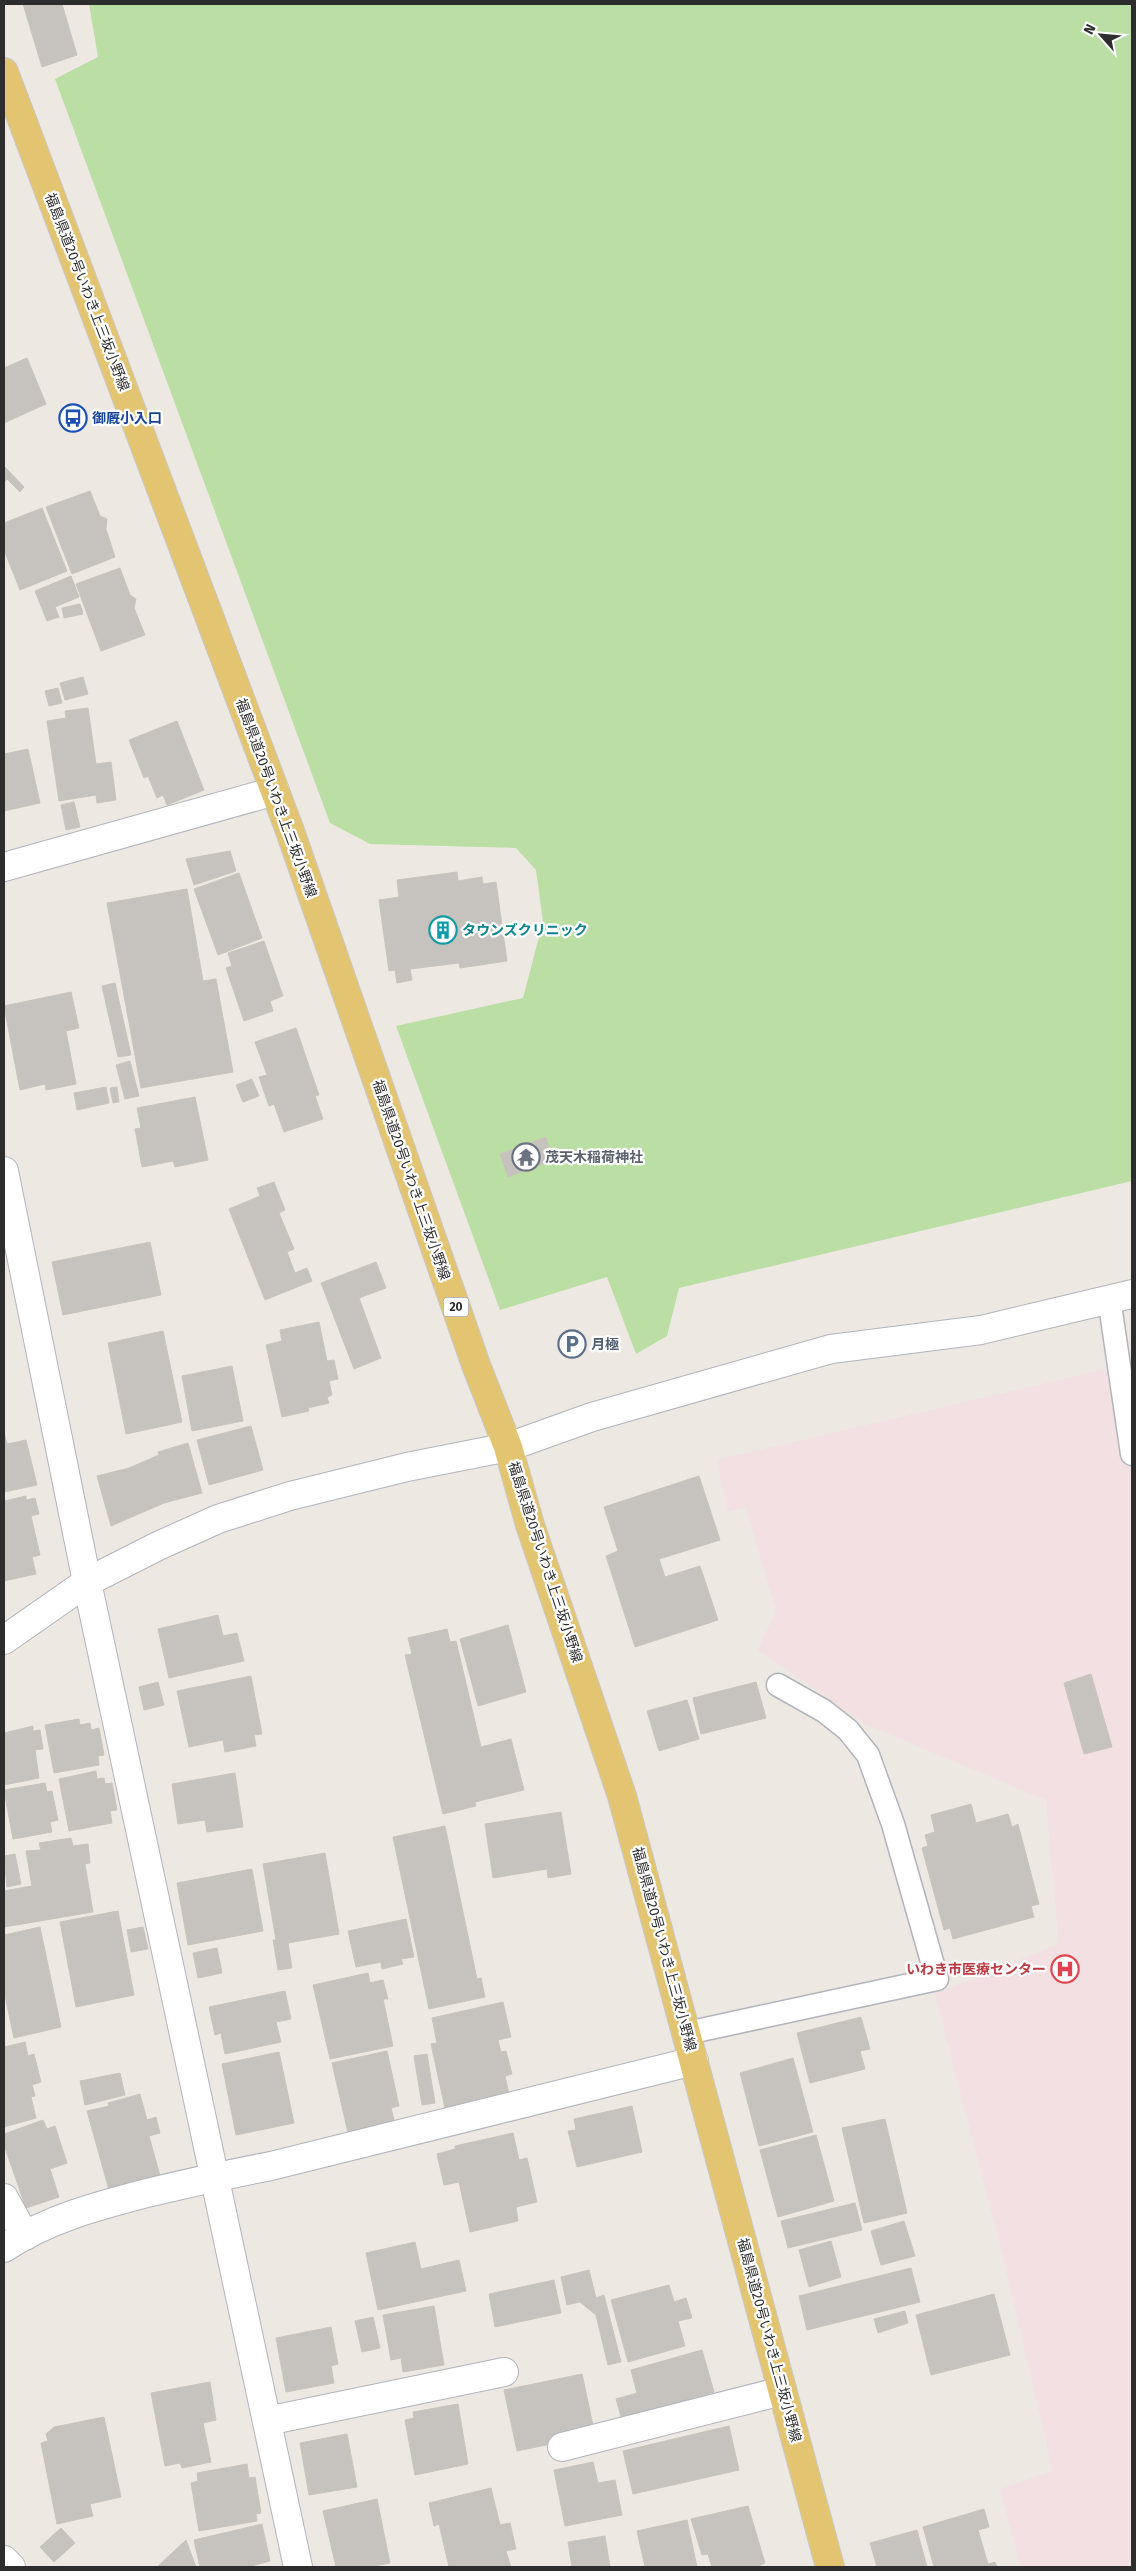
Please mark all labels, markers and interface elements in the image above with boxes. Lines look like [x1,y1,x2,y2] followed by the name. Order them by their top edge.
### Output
[1076,10,1126,60] north arrow
[1080,21,1100,37] text: N
[41,191,133,393] street label: 福島県道20号いわき上三坂小野線
[58,403,88,433] bus stop icon: 御厩小入口
[92,410,162,427] place label: 御厩小入口
[232,696,320,900] street label: 福島県道20号いわき上三坂小野線
[428,915,458,945] building icon: タウンズクリニック
[462,922,588,939] place label: タウンズクリニック
[369,1078,453,1282] street label: 福島県道20号いわき上三坂小野線
[511,1142,541,1172] temple icon: 茂天木稲荷神社
[545,1149,643,1166] place label: 茂天木稲荷神社
[444,1298,468,1316] road number: 20
[557,1329,587,1359] parking icon: 月極
[591,1336,619,1353] place label: 月極
[504,1459,586,1665] street label: 福島県道20号いわき上三坂小野線
[629,1845,699,2053] street label: 福島県道20号いわき上三坂小野線
[1050,1954,1080,1984] hospital icon: いわき市医療センター
[906,1961,1046,1978] place label: いわき市医療センター
[734,2236,804,2444] street label: 福島県道20号いわき上三坂小野線

